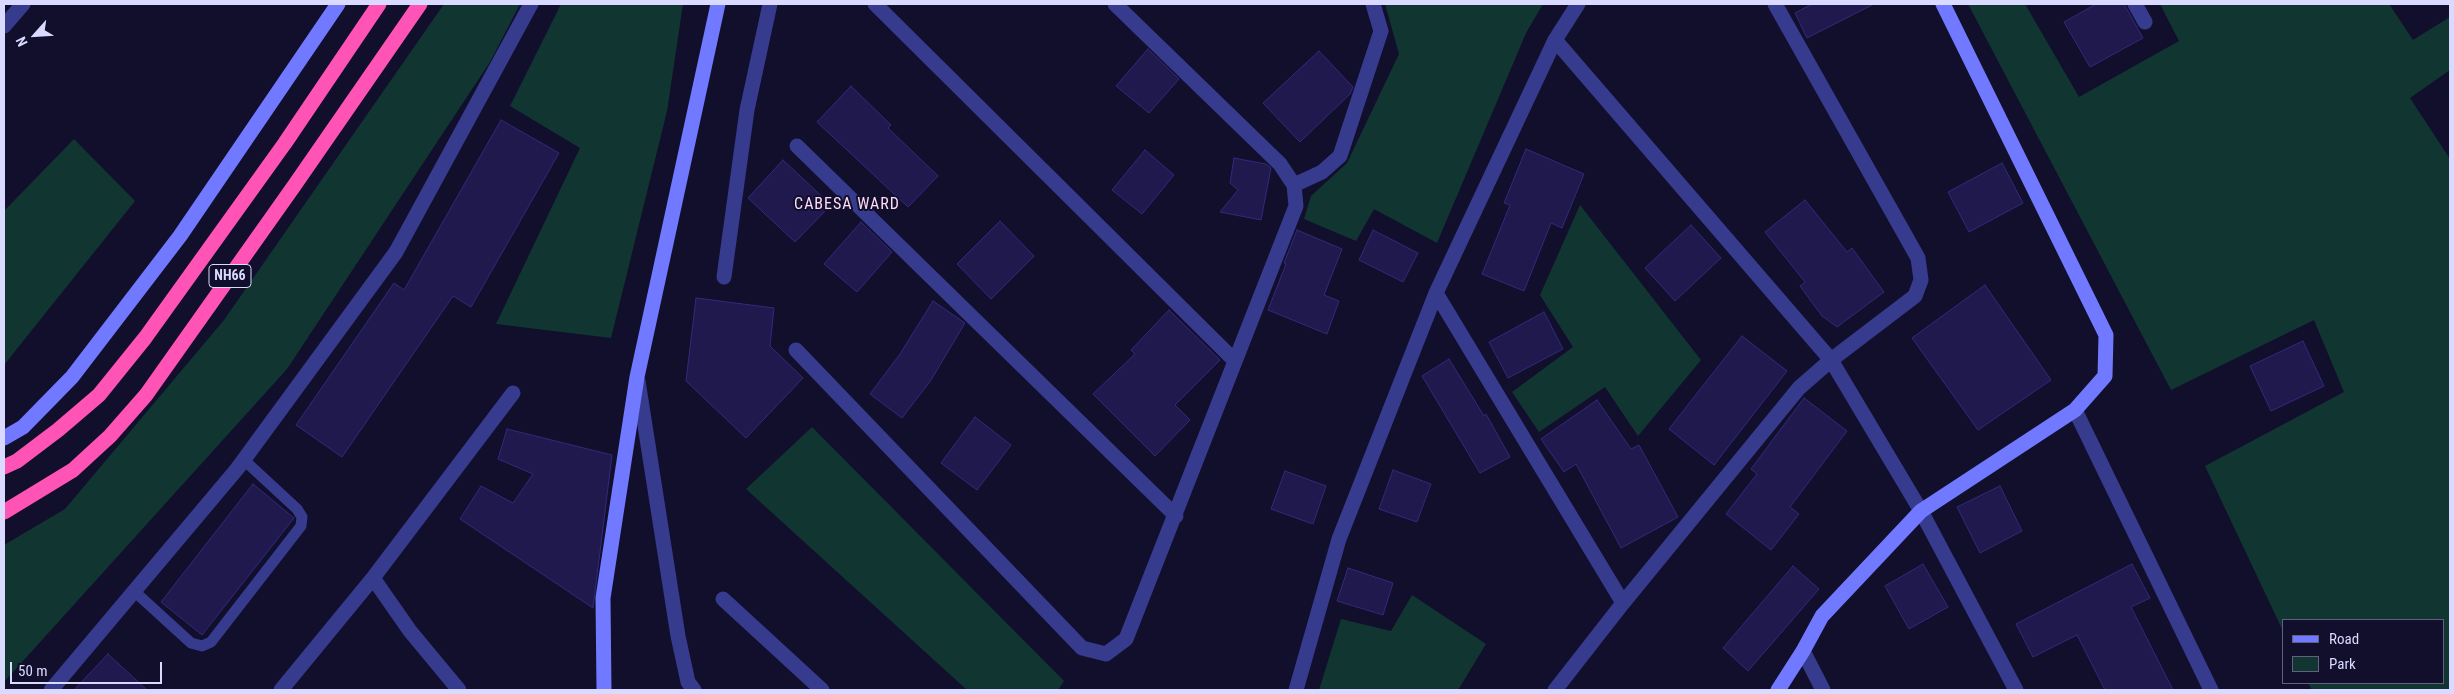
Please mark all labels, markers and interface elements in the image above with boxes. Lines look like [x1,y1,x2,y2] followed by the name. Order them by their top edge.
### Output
[10,10,60,60] north arrow
[12,34,31,49] text: N
[793,195,901,215] district label: CABESA WARD
[209,264,251,288] road number: NH66
[2282,619,2444,684] legend
[2329,630,2359,648] text: Road
[12,652,165,684] scale bar
[2329,655,2356,673] text: Park
[18,662,48,680] text: 50 m

